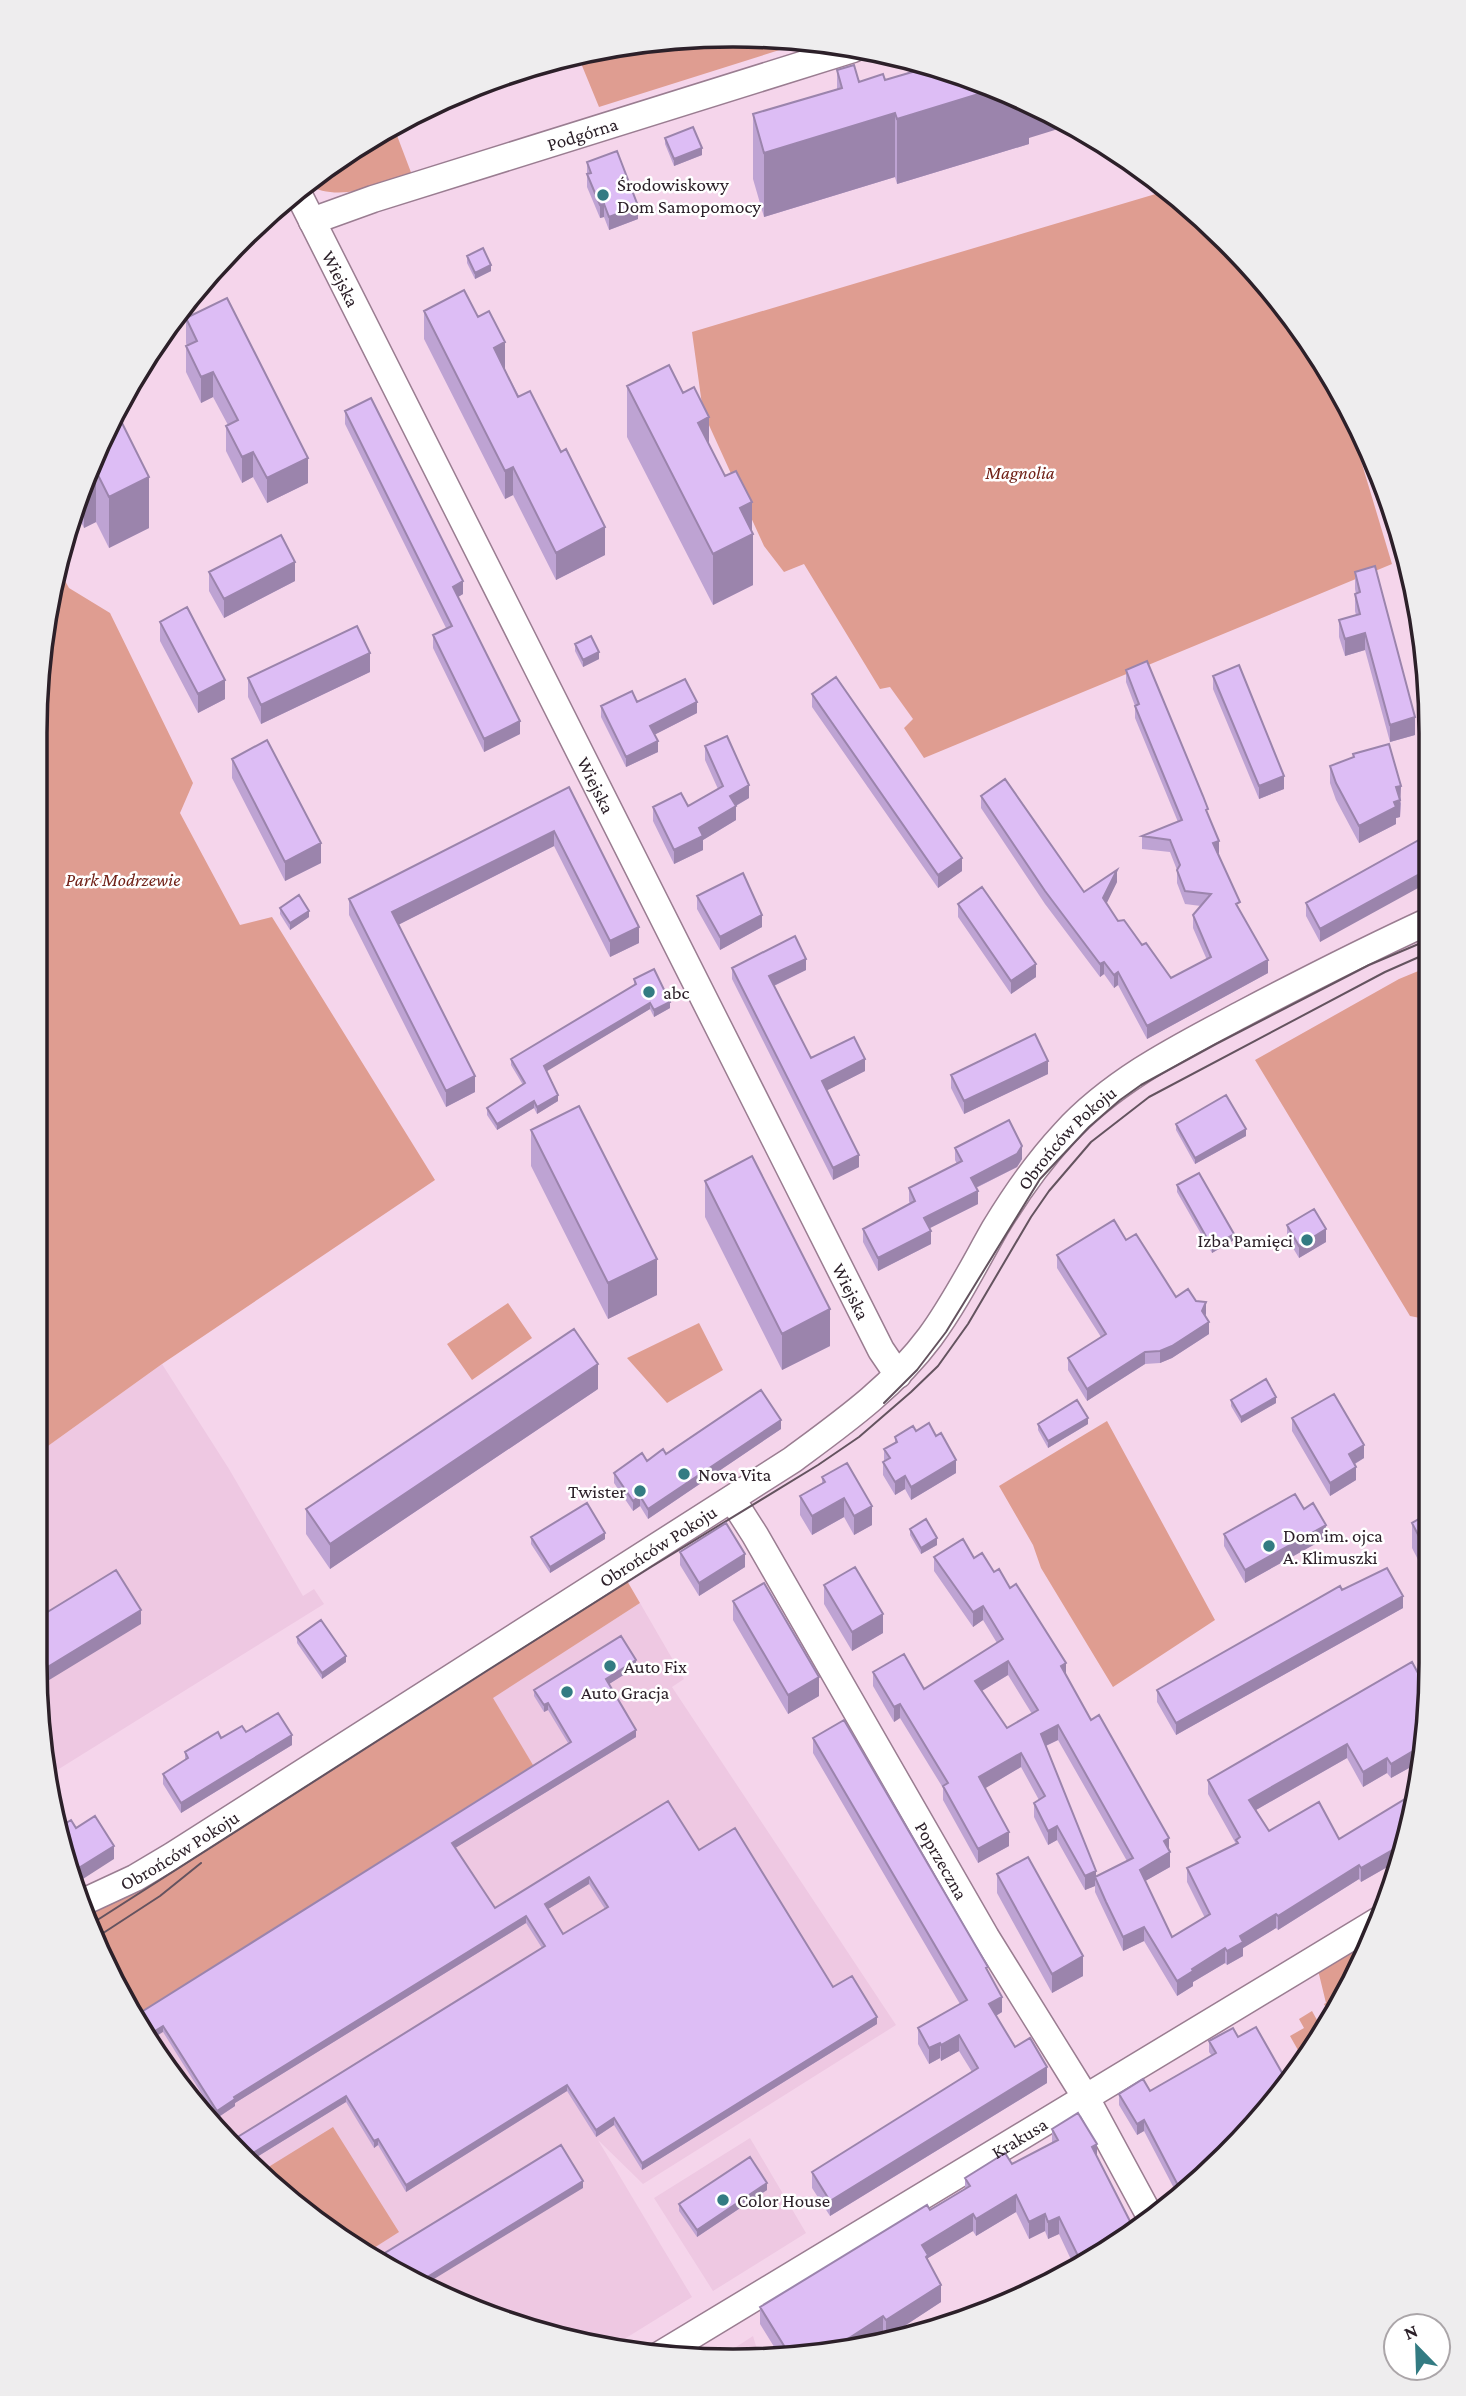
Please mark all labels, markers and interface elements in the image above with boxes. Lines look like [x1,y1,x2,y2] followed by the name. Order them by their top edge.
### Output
[544,113,620,155] street label: Podgórna
[617,174,761,217] place label: Środowiskowy Dom Samopomocy
[595,187,611,203] marker: Środowiskowy Dom Samopomocy
[318,247,364,310] street label: Wiejska
[984,462,1055,483] park label: Magnolia
[573,753,619,817] street label: Wiejska
[66,869,180,890] park label: Park Modrzewie
[663,982,690,1003] place label: abc
[641,984,657,1000] marker: abc
[1013,1081,1120,1193] street label: Obrońców Pokoju
[1198,1230,1293,1251] place label: Izba Pamięci
[1299,1232,1315,1248] marker: Izba Pamięci
[828,1260,874,1323] street label: Wiejska
[698,1464,771,1485] place label: Nova Vita
[676,1466,692,1482] marker: Nova Vita
[568,1481,626,1502] place label: Twister
[632,1483,648,1499] marker: Twister
[595,1501,720,1591] street label: Obrońców Pokoju
[1283,1525,1383,1568] place label: Dom im. ojca A. Klimuszki
[1261,1538,1277,1554] marker: Dom im. ojca A. Klimuszki
[624,1656,687,1677] place label: Auto Fix
[602,1658,618,1674] marker: Auto Fix
[581,1682,670,1704] place label: Auto Gracja
[559,1684,575,1700] marker: Auto Gracja
[117,1806,242,1894] street label: Obrońców Pokoju
[911,1818,973,1903] street label: Poprzeczna
[987,2113,1051,2163] street label: Krakusa
[737,2190,830,2211] place label: Color House
[715,2192,731,2208] marker: Color House
[1382,2312,1452,2382] north arrow
[1400,2320,1421,2344] text: N

